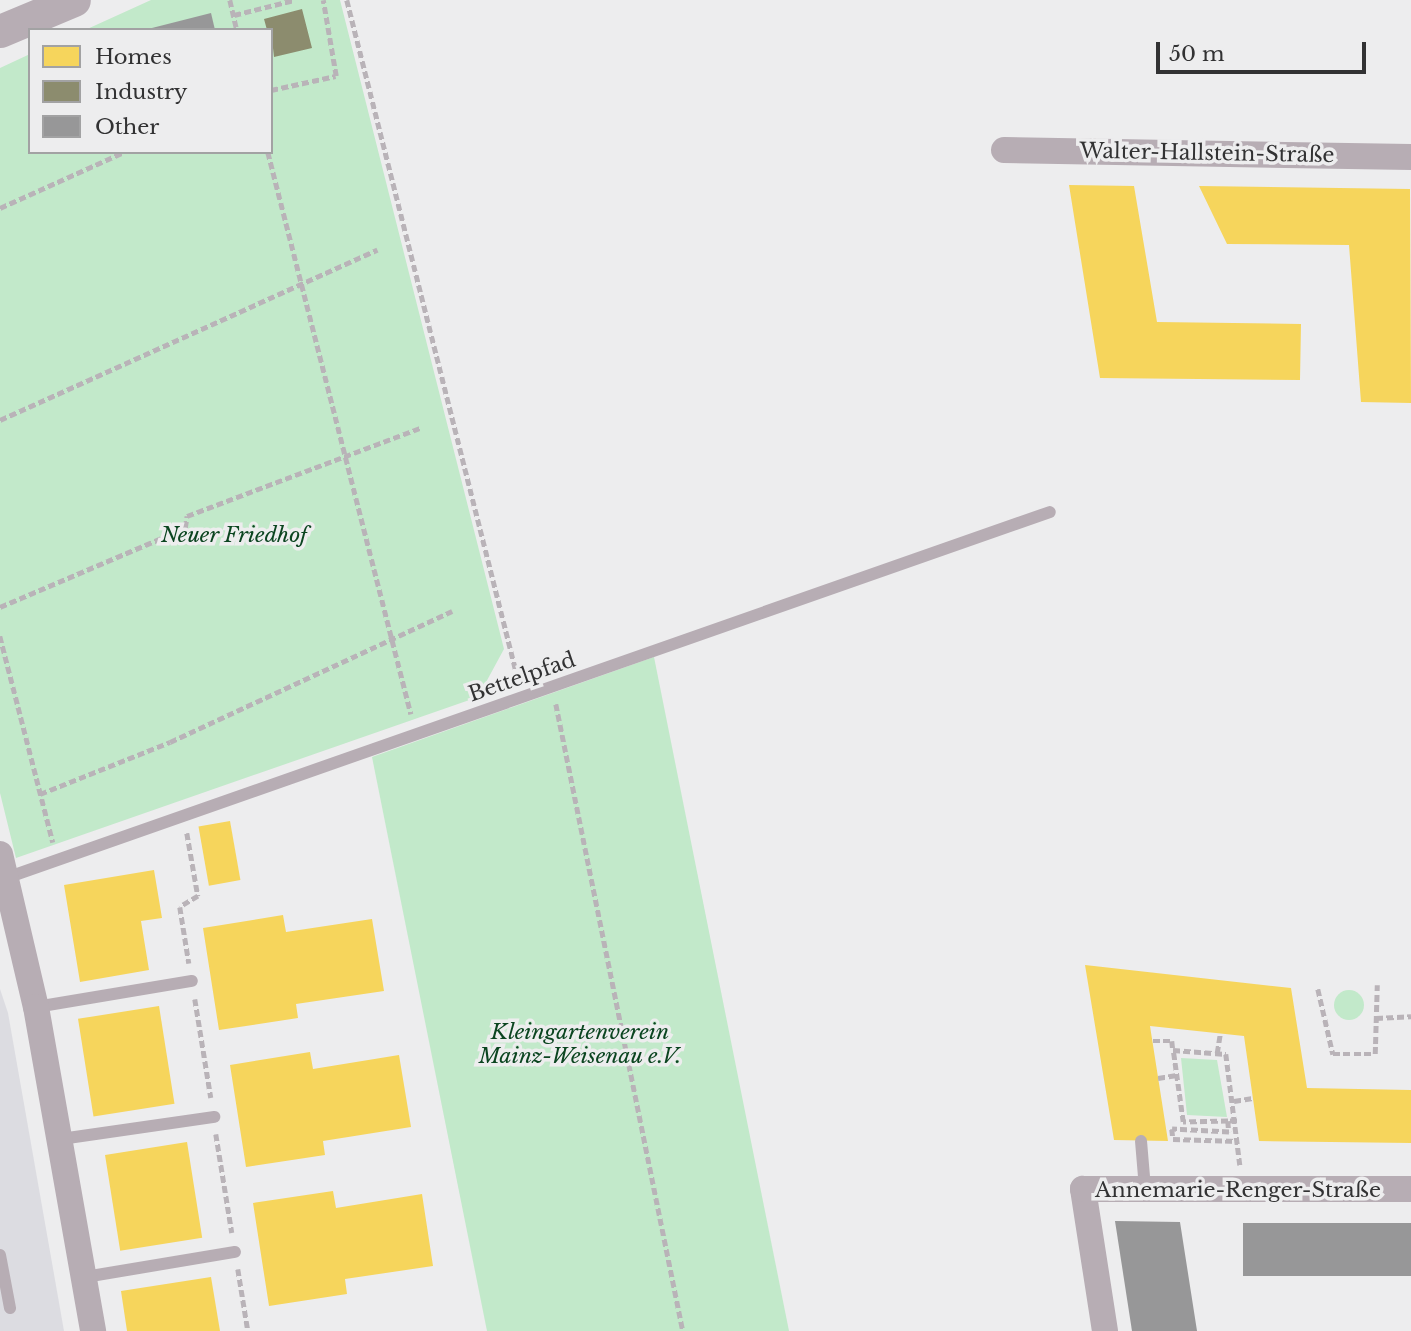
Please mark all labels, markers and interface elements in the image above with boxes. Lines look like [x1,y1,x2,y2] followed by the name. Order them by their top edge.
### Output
[28,28,273,154] legend
[1159,28,1369,72] scale bar
[1169,41,1224,67] text: 50 m
[95,44,172,70] text: Homes
[95,79,187,105] text: Industry
[95,114,159,140] text: Other
[1079,138,1335,168] street label: Walter-Hallstein-Straße
[161,522,307,548] park label: Neuer Friedhof
[465,647,579,707] street label: Bettelpfad
[478,1019,682,1069] park label: Kleingartenverein Mainz-Weisenau e.V.
[1095,1177,1381,1203] street label: Annemarie-Renger-Straße

